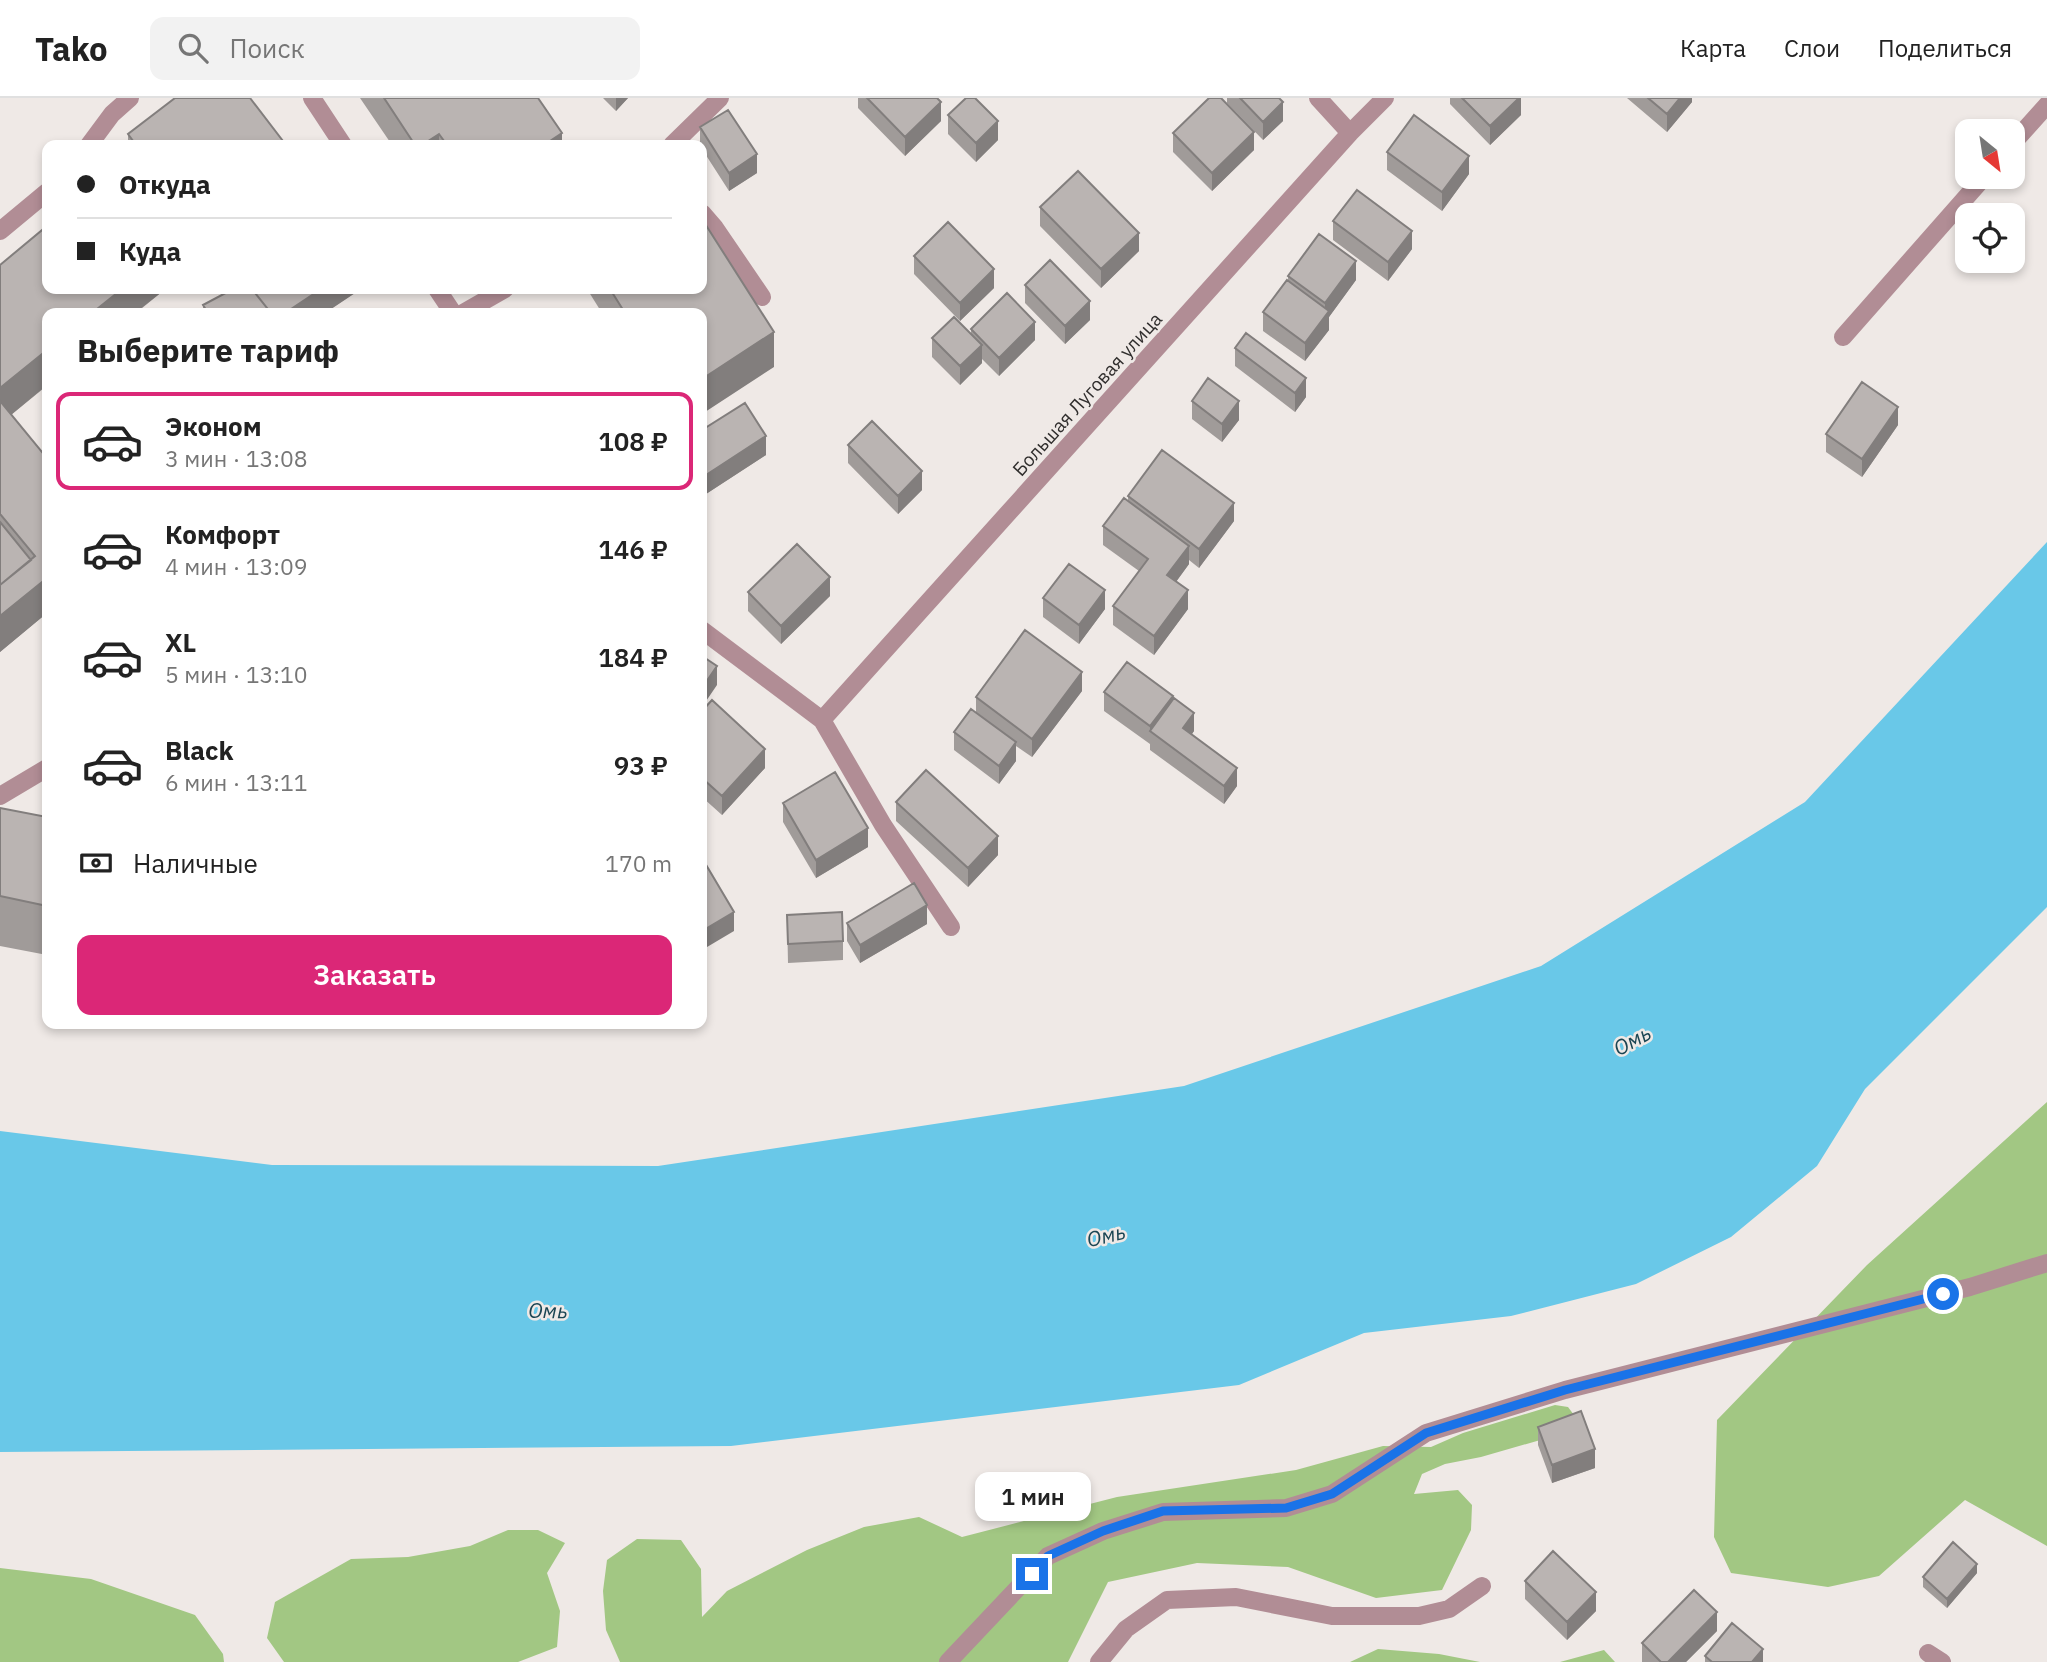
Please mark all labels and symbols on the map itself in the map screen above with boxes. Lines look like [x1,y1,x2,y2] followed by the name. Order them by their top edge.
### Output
[1955,119,2025,189] north arrow
[1007,307,1167,481] street label: Большая Луговая улица
[1608,1018,1656,1062] water label: Омь
[1084,1217,1128,1253] water label: Омь
[1927,1278,1959,1310] route start
[528,1296,568,1324] water label: Омь
[974,1472,1090,1522] callout: 1 мин
[1016,1558,1048,1590] route end

